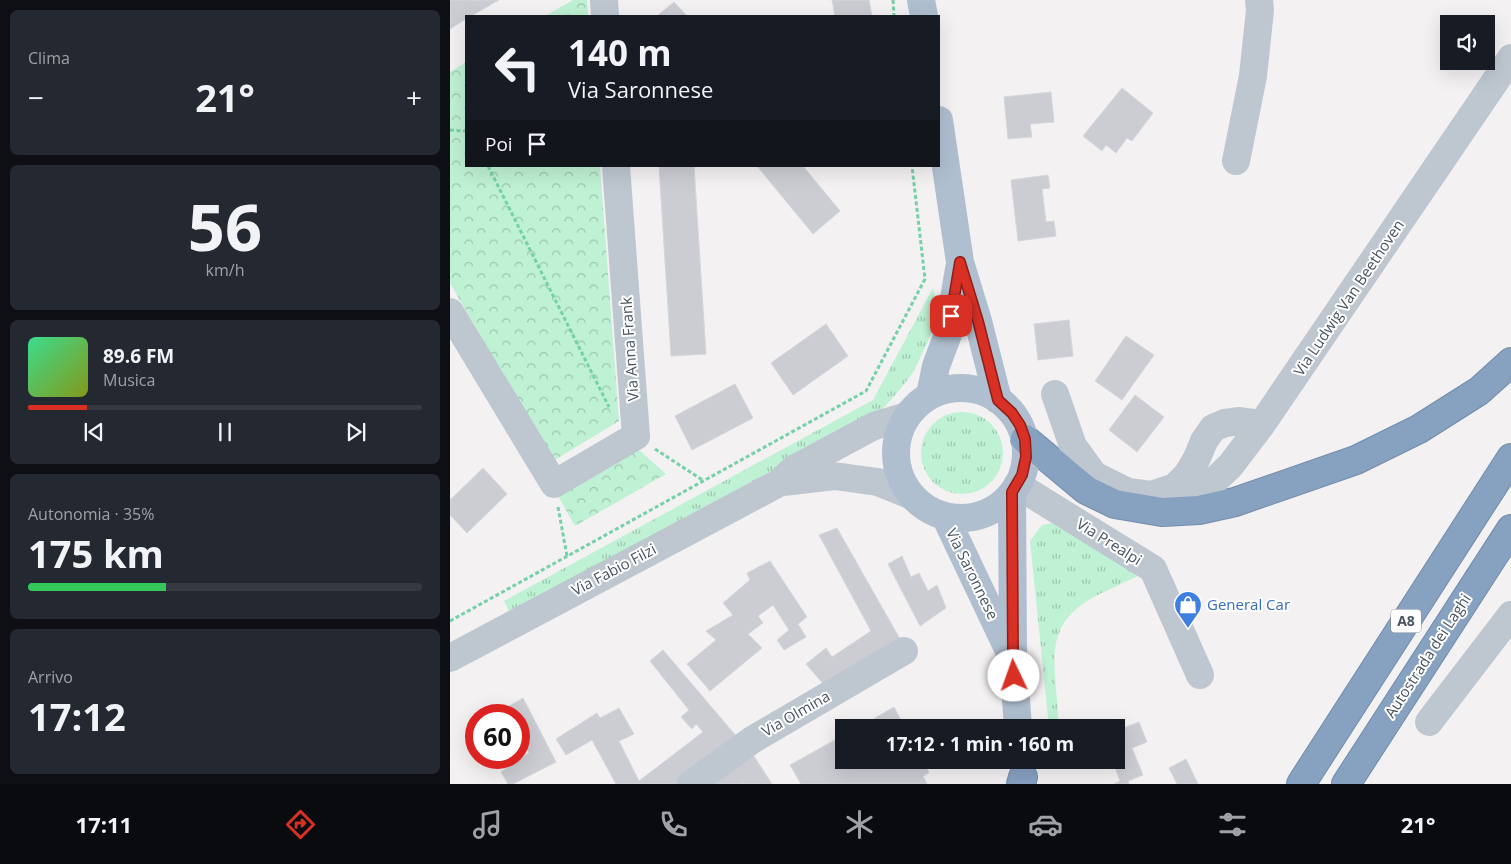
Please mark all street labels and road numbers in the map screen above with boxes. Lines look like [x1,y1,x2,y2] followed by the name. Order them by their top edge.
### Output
[1288,215,1408,379] street label: Via Ludwig Van Beethoven
[615,296,643,402] street label: Via Anna Frank
[1073,513,1146,569] street label: Via Prealpi
[942,525,1004,622] street label: Via Saronnese
[568,538,659,600] street label: Via Fabio Filzi
[1380,590,1475,721] street label: Autostrada dei Laghi
[1391,610,1421,632] road number: A8
[758,686,833,741] street label: Via Olmina

